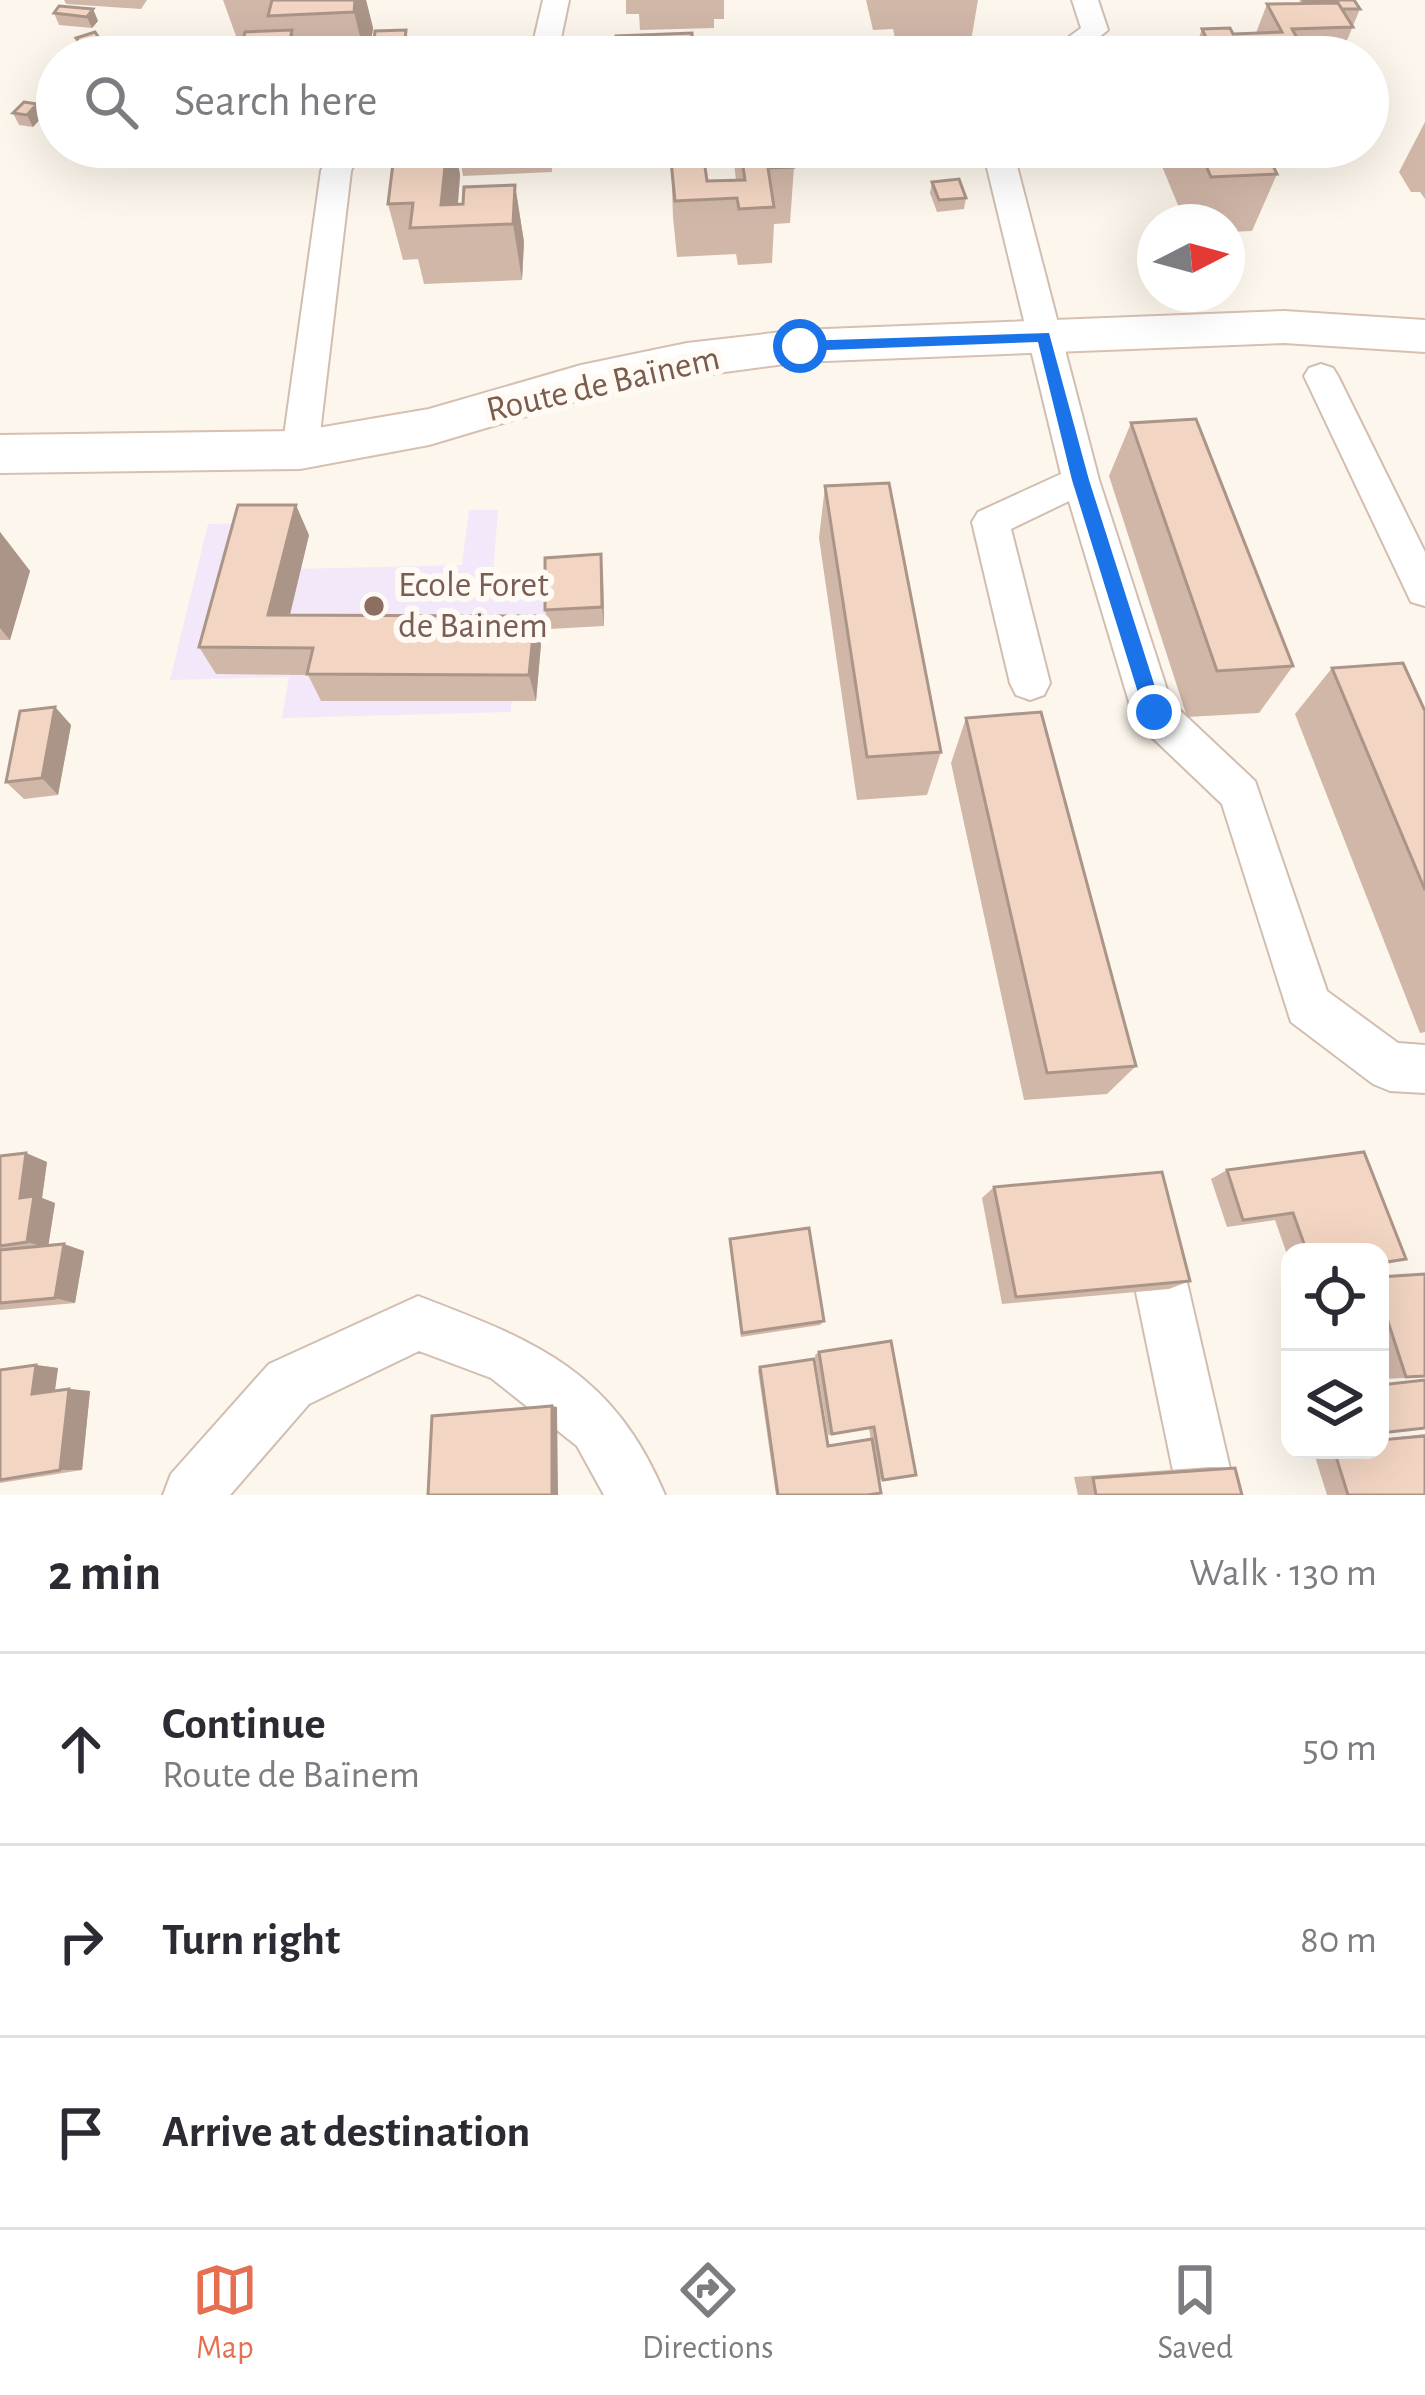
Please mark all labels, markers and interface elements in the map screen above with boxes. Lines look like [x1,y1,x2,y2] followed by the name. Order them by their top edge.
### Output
[36,36,1389,168] search box
[78,69,144,135] icon: search
[174,79,377,124] text: Search here
[1137,204,1245,312] north arrow
[773,319,827,373] route start
[483,340,723,428] street label: Route de Baïnem
[398,567,549,644] place label: Ecole Foret de Bainem
[361,593,387,619] marker: Ecole Foret de Bainem
[1127,685,1181,739] route end
[1281,1243,1389,1459] map controls
[1281,1243,1389,1351] button: locate
[1281,1351,1389,1459] button: layers
[48,1548,161,1599] text: 2 min
[1189,1554,1377,1593] text: Walk · 130 m
[162,1702,326,1747] text: Continue
[48,1716,114,1782] icon: ahead
[1302,1729,1377,1768] text: 50 m
[162,1756,420,1795] text: Route de Baïnem
[48,1908,114,1974] icon: right
[162,1918,340,1963] text: Turn right
[1300,1921,1377,1960] text: 80 m
[48,2100,114,2166] icon: arrive
[162,2110,530,2155] text: Arrive at destination
[192,2257,258,2369] tab: Map
[642,2257,773,2369] tab: Directions
[1157,2257,1233,2369] tab: Saved

